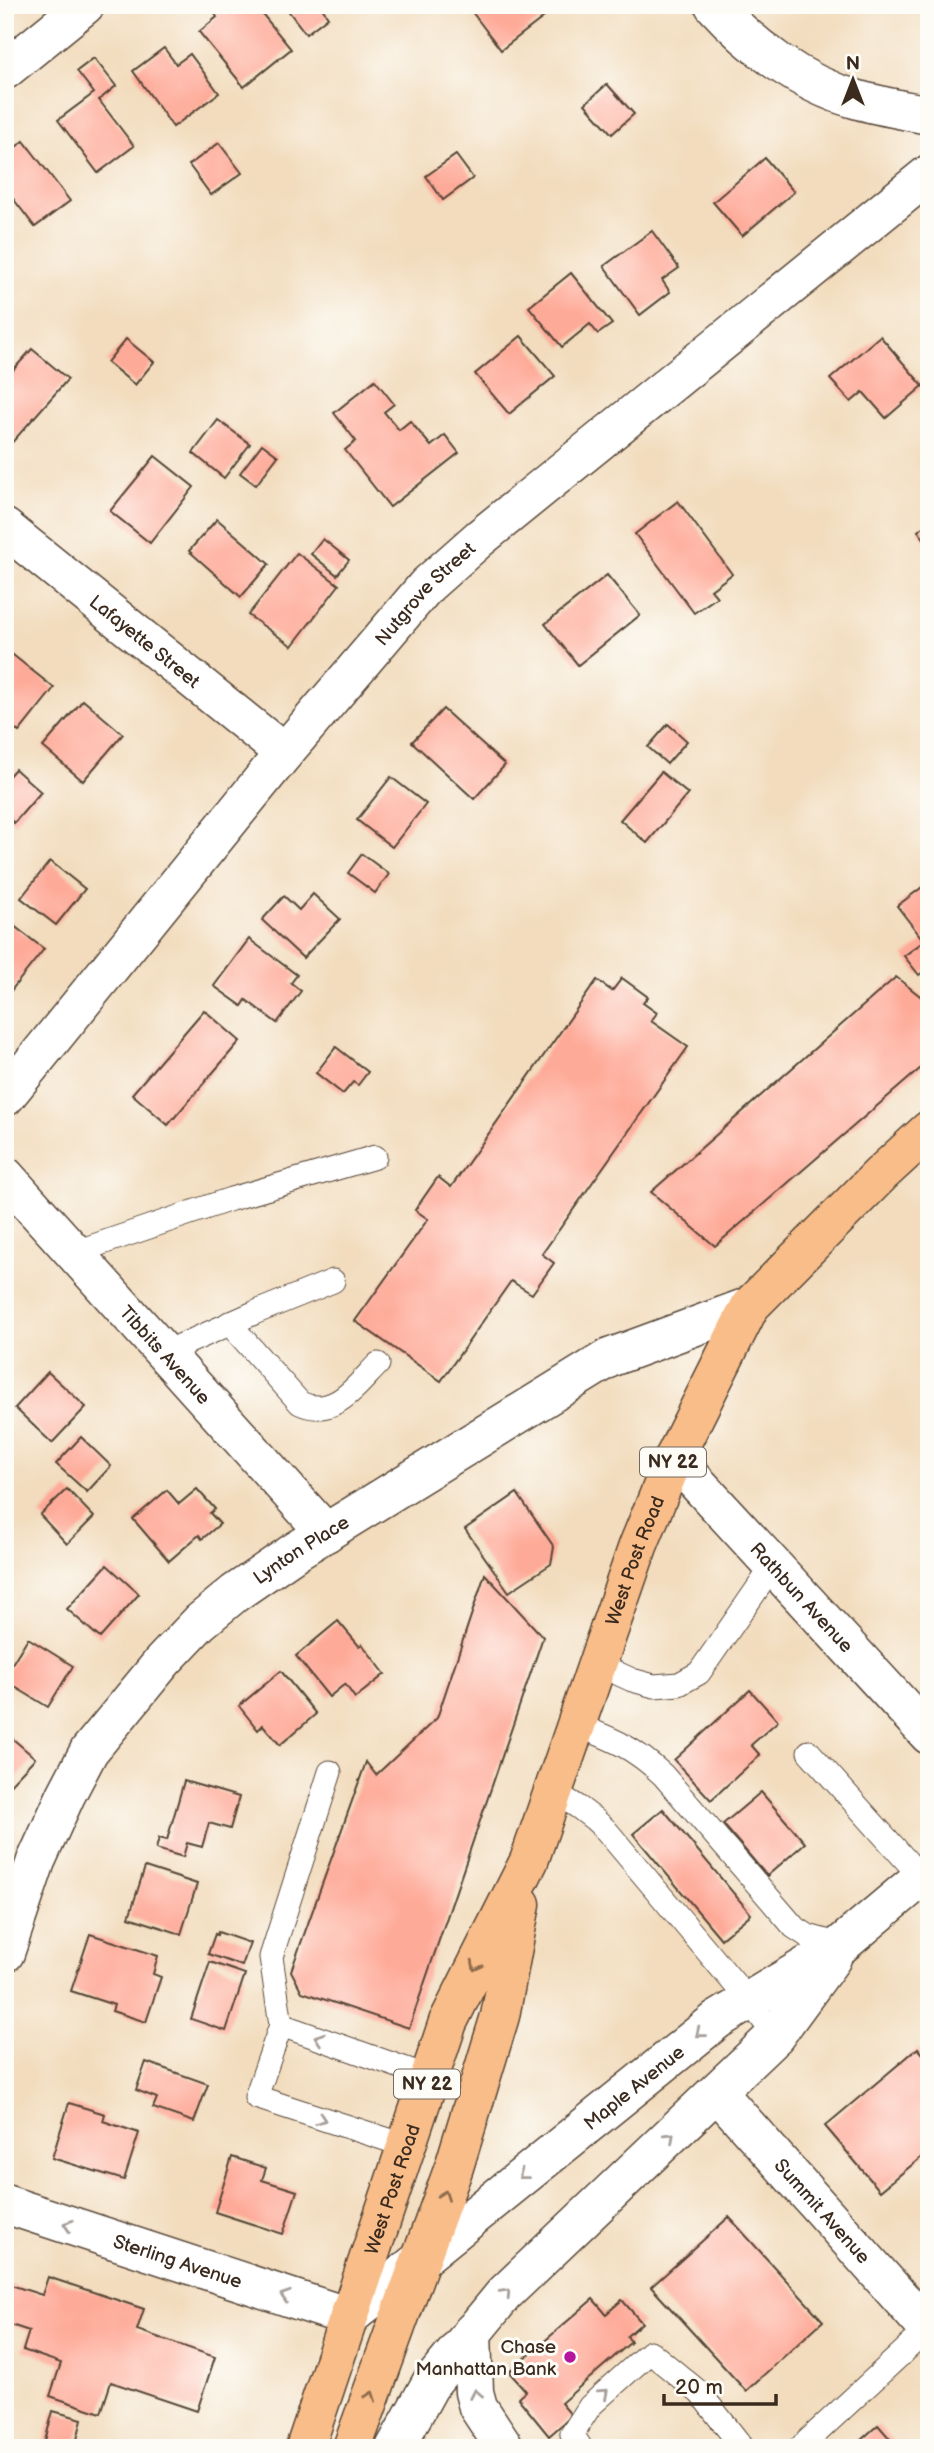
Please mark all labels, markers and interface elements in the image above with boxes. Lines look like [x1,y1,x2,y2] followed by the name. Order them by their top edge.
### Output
[818,46,888,116] north arrow
[846,53,860,76] text: N
[371,537,481,651] street label: Nutgrove Street
[84,591,204,694] street label: Lafayette Street
[114,1301,215,1410] street label: Tibbits Avenue
[640,1448,706,1476] road number: NY 22
[601,1493,670,1629] street label: West Post Road
[249,1511,354,1590] street label: Lynton Place
[744,1538,857,1658] street label: Rathbun Avenue
[471,1959,485,1971] one-way arrow
[696,2025,708,2038] one-way arrow
[313,2032,325,2046] one-way arrow
[580,2041,690,2136] street label: Maple Avenue
[394,2070,460,2098] road number: NY 22
[314,2111,327,2125] one-way arrow
[361,2121,426,2258] street label: West Post Road
[662,2132,675,2145] one-way arrow
[769,2154,874,2269] street label: Summit Avenue
[518,2167,530,2180] one-way arrow
[435,2190,449,2202] one-way arrow
[63,2219,75,2233] one-way arrow
[110,2230,245,2294] street label: Sterling Avenue
[497,2289,510,2302] one-way arrow
[279,2290,291,2304] one-way arrow
[415,2336,557,2381] place label: Chase Manhattan Bank
[562,2349,578,2365] marker: Chase Manhattan Bank
[664,2362,776,2406] scale bar
[675,2375,723,2400] text: 20 m
[469,2388,484,2400] one-way arrow
[596,2389,609,2402] one-way arrow
[363,2390,377,2403] one-way arrow

